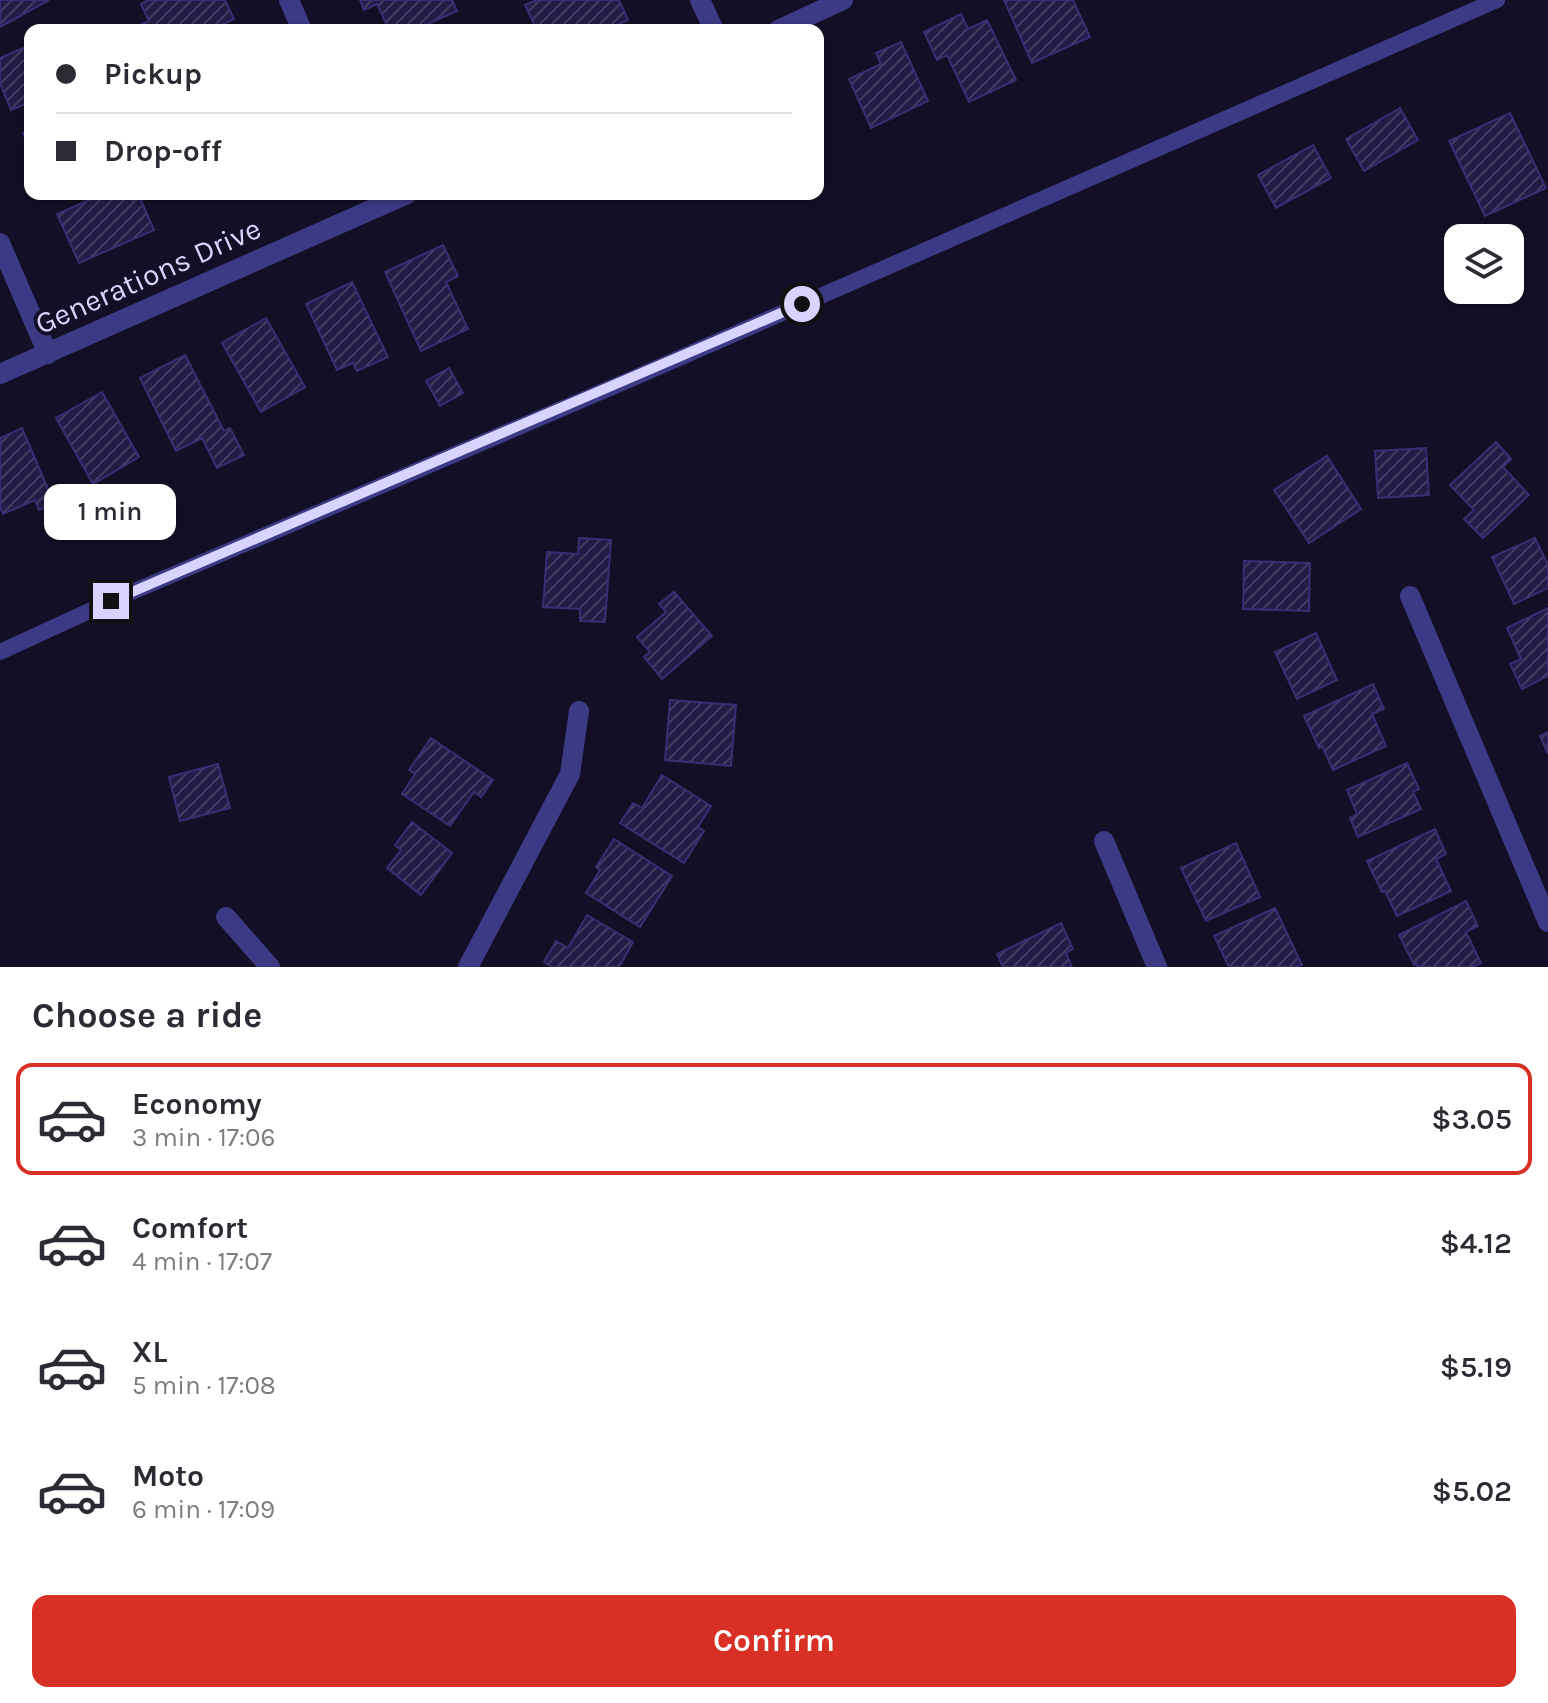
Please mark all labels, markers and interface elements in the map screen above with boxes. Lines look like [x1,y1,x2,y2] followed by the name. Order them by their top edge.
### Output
[104,56,202,92] text: Pickup
[104,133,222,169] text: Drop-off
[30,210,266,342] street label: Generations Drive
[1444,224,1524,304] map controls
[1444,224,1524,304] button: layers
[784,286,820,322] route start
[45,485,177,541] callout: 1 min
[78,496,142,527] text: 1 min
[93,583,129,619] route end
[32,994,262,1036] text: Choose a ride
[36,1083,108,1155] icon: car
[132,1086,262,1122] text: Economy
[1431,1101,1512,1137] text: $3.05
[132,1122,275,1153] text: 3 min · 17:06
[36,1207,108,1279] icon: car
[132,1210,248,1246] text: Comfort
[1440,1225,1512,1261] text: $4.12
[132,1246,272,1277] text: 4 min · 17:07
[36,1331,108,1403] icon: car
[132,1334,167,1370] text: XL
[1440,1349,1512,1385] text: $5.19
[132,1370,276,1401] text: 5 min · 17:08
[36,1455,108,1527] icon: car
[132,1458,204,1494] text: Moto
[1432,1473,1512,1509] text: $5.02
[132,1494,275,1525] text: 6 min · 17:09
[32,1595,1516,1687] button: Confirm

